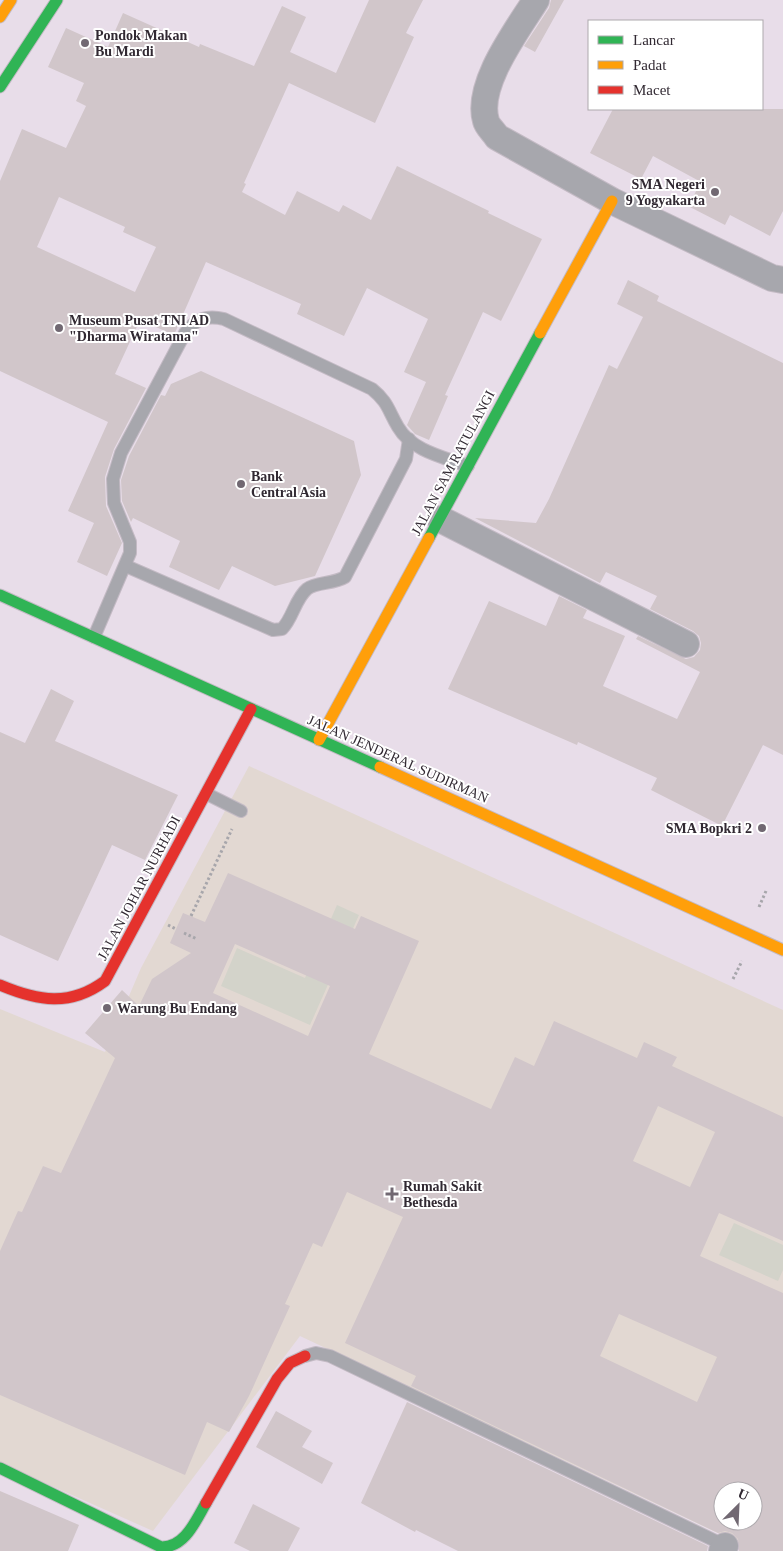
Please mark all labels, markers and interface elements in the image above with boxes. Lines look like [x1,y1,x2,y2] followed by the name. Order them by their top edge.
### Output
[588,20,763,110] legend
[95,28,187,59] place label: Pondok Makan Bu Mardi
[633,32,675,48] text: Lancar
[79,37,91,49] marker: Pondok Makan Bu Mardi
[633,57,667,73] text: Padat
[633,82,671,98] text: Macet
[626,177,705,208] place label: SMA Negeri 9 Yogyakarta
[709,186,721,198] marker: SMA Negeri 9 Yogyakarta
[69,313,209,344] place label: Museum Pusat TNI AD "Dharma Wiratama"
[53,322,65,334] marker: Museum Pusat TNI AD "Dharma Wiratama"
[408,388,498,538] street label: JALAN SAM RATULANGI
[251,469,326,500] place label: Bank Central Asia
[235,478,247,490] marker: Bank Central Asia
[305,712,491,806] street label: JALAN JENDERAL SUDIRMAN
[95,813,184,963] street label: JALAN JOHAR NURHADI
[666,821,752,836] place label: SMA Bopkri 2
[756,822,768,834] marker: SMA Bopkri 2
[117,1001,237,1016] place label: Warung Bu Endang
[101,1002,113,1014] marker: Warung Bu Endang
[403,1179,482,1210] place label: Rumah Sakit Bethesda
[385,1187,399,1201] marker: Rumah Sakit Bethesda
[713,1481,763,1531] north arrow
[735,1486,751,1503] text: U

